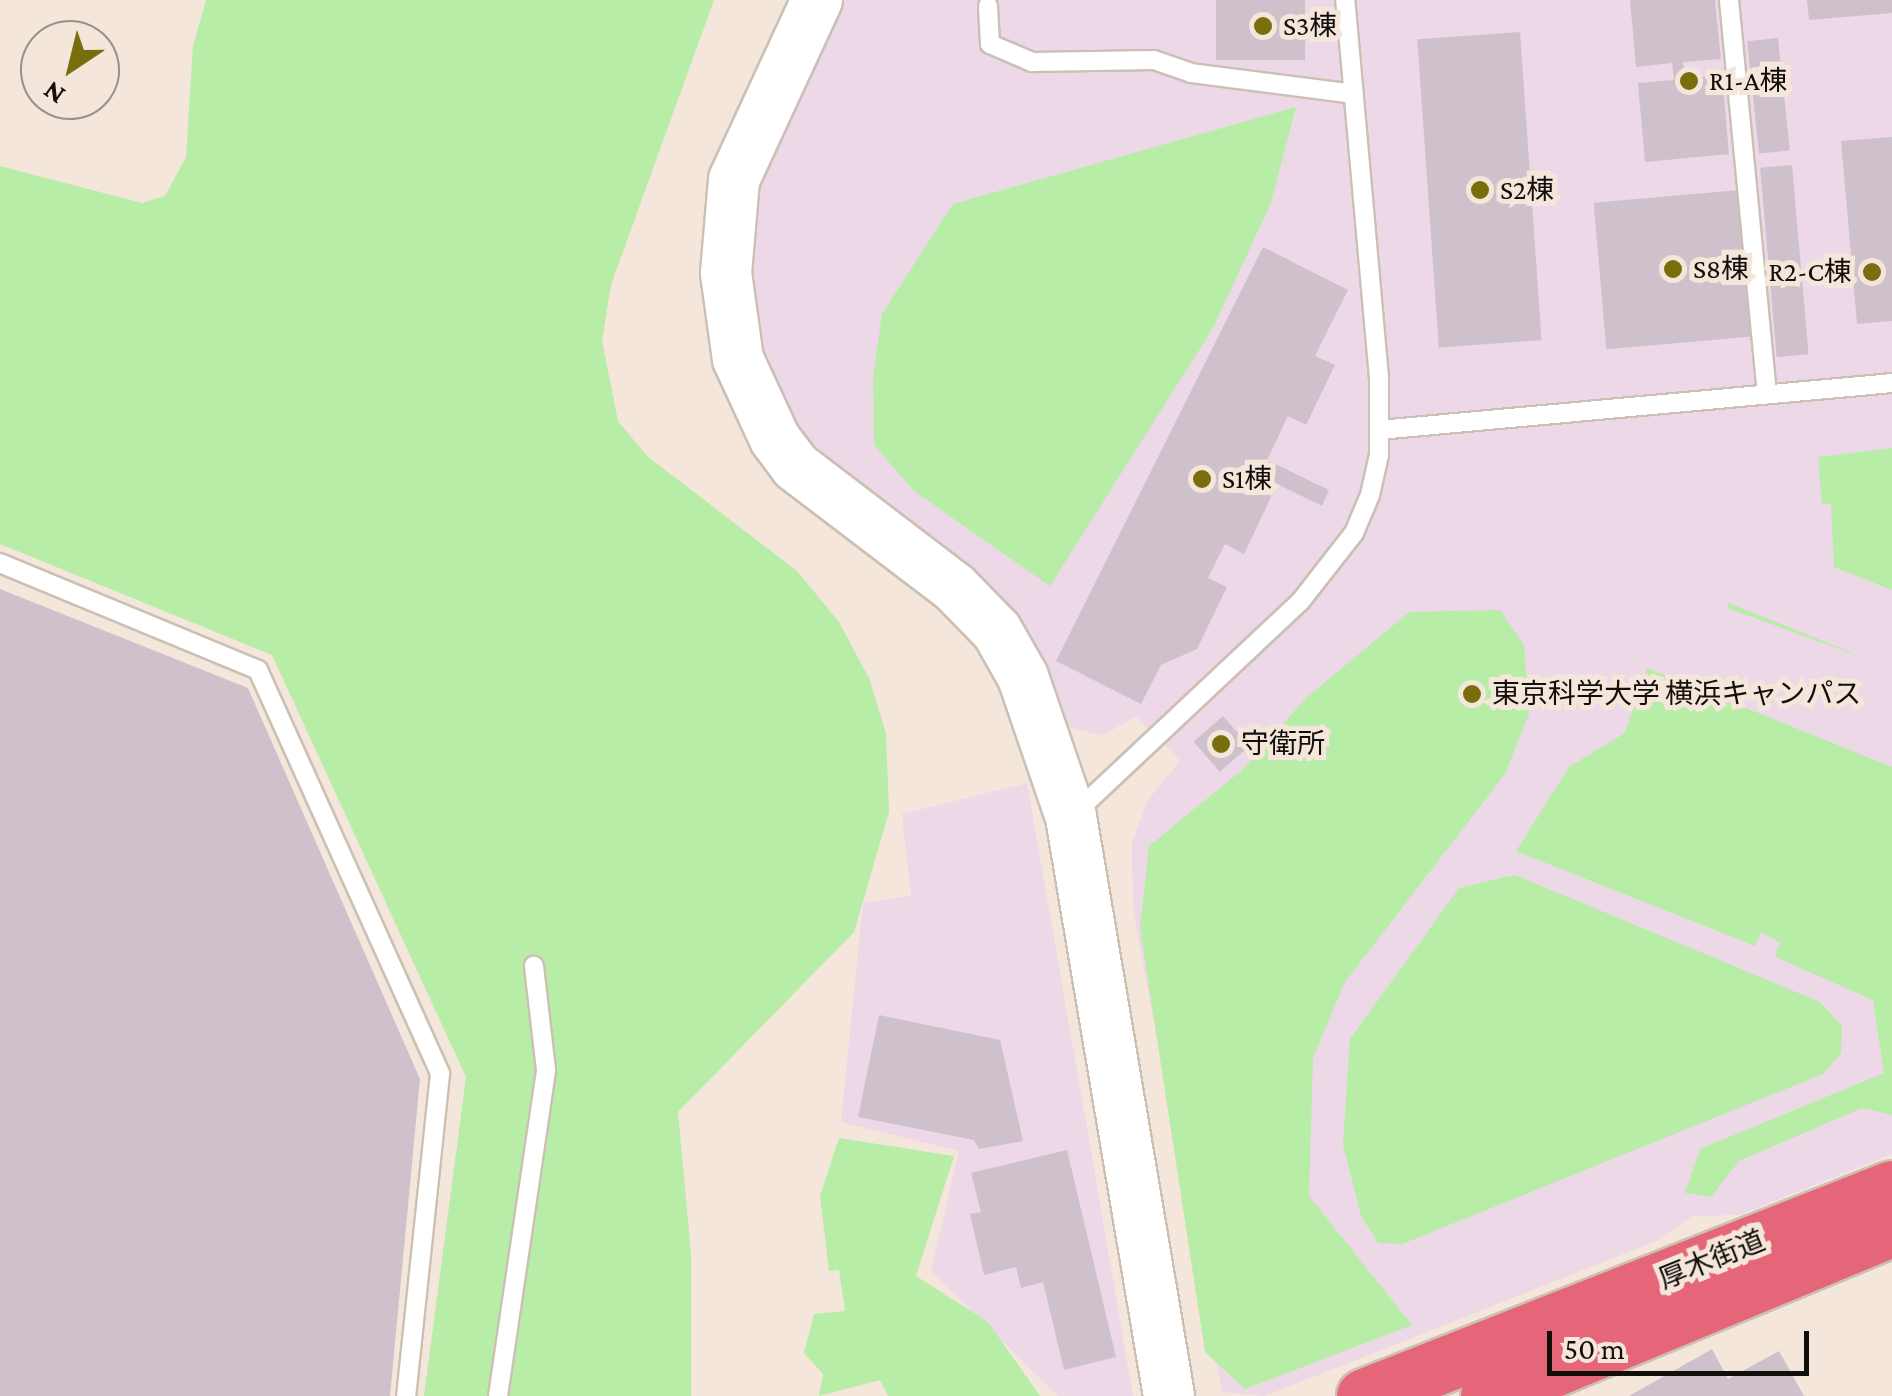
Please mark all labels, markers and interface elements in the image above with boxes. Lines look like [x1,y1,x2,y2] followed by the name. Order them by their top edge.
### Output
[1283,9,1337,43] place label: S3棟
[1252,15,1274,37] marker: S3棟
[20,20,120,120] north arrow
[1709,64,1788,98] place label: R1-A棟
[1678,70,1700,92] marker: R1-A棟
[37,75,70,112] text: N
[1500,173,1554,207] place label: S2棟
[1469,179,1491,201] marker: S2棟
[1693,252,1749,286] place label: S8棟
[1768,255,1852,289] place label: R2-C棟
[1662,258,1684,280] marker: S8棟
[1861,261,1883,283] marker: R2-C棟
[1222,462,1272,496] place label: S1棟
[1191,468,1213,490] marker: S1棟
[1492,677,1861,711] place label: 東京科学大学 横浜キャンパス
[1461,683,1483,705] marker: 東京科学大学 横浜キャンパス
[1241,727,1325,761] place label: 守衛所
[1210,733,1232,755] marker: 守衛所
[1654,1223,1770,1297] street label: 厚木街道
[1552,1311,1814,1373] scale bar
[1564,1332,1625,1365] text: 50 m

